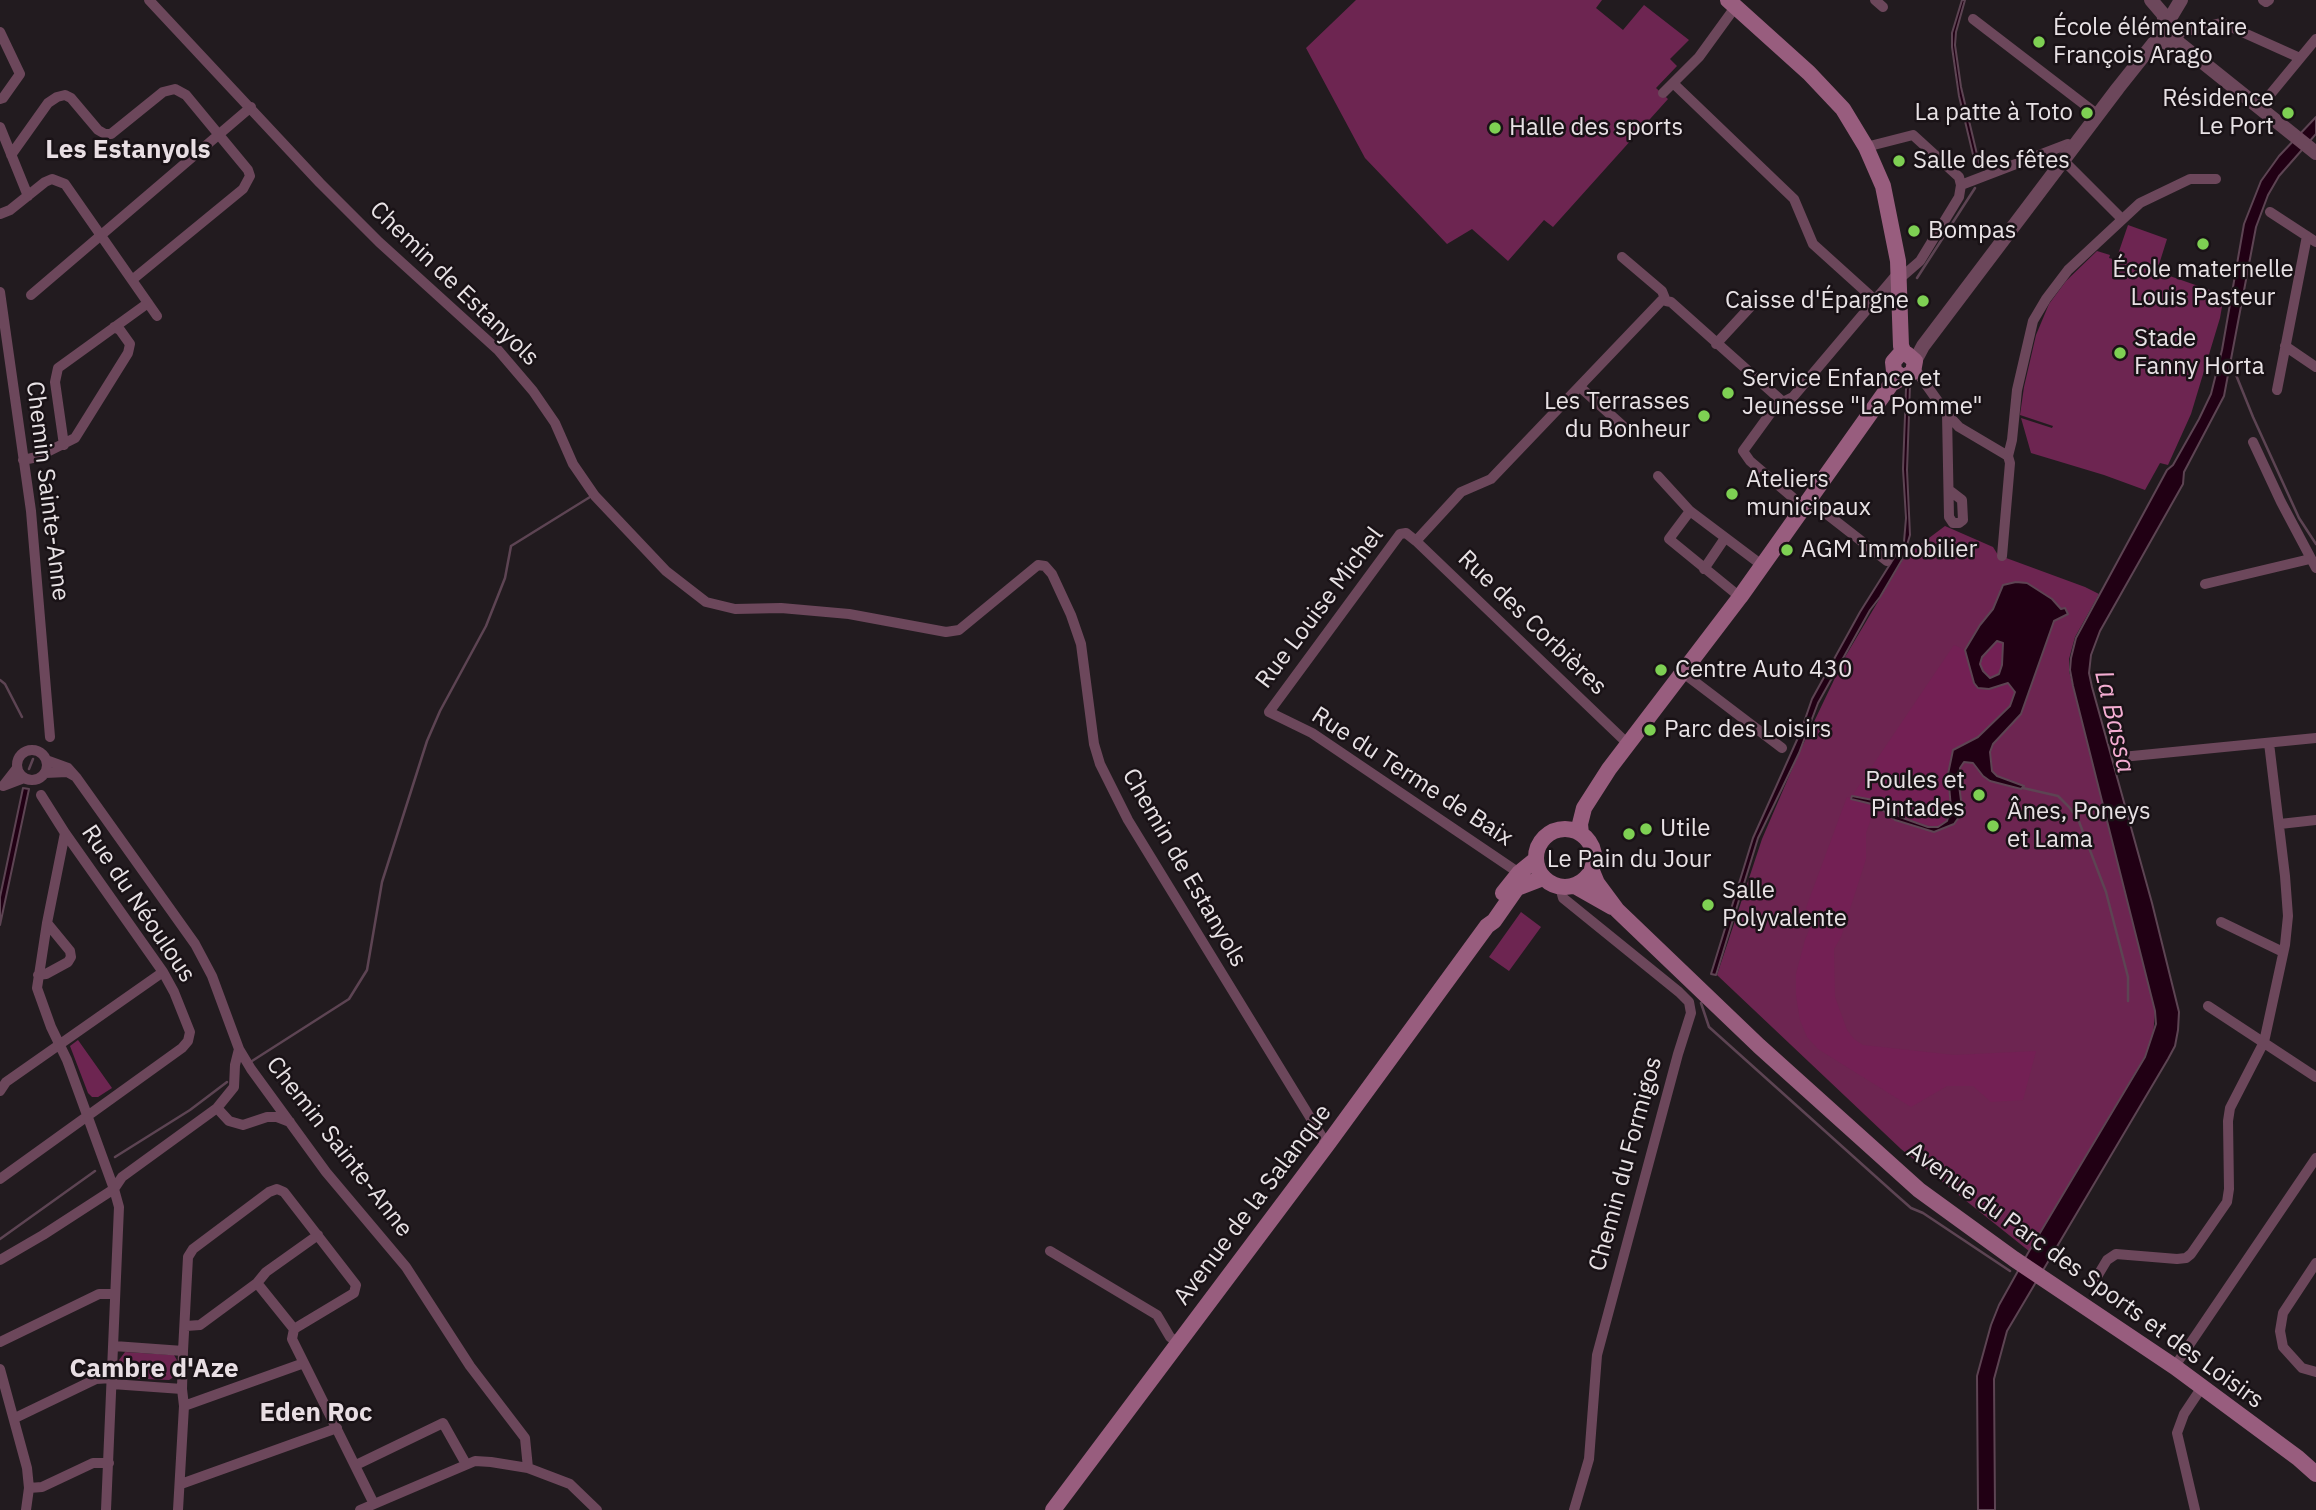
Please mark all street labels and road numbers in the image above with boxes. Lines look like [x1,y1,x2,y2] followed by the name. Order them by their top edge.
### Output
[363,196,545,372] street label: Chemin de Estanyols
[19,380,75,602] street label: Chemin Sainte-Anne
[1250,522,1390,694] street label: Rue Louise Michel
[1451,545,1613,701] street label: Rue des Corbières
[1306,701,1518,853] street label: Rue du Terme de Baix
[1115,764,1253,972] street label: Chemin de Estanyols
[75,820,201,988] street label: Rue du Néoulous
[260,1051,418,1243] street label: Chemin Sainte-Anne
[1584,1054,1668,1274] street label: Chemin du Formigos
[1168,1099,1338,1311] street label: Avenue de la Salanque
[1901,1137,2269,1415] street label: Avenue du Parc des Sports et des Loisirs

